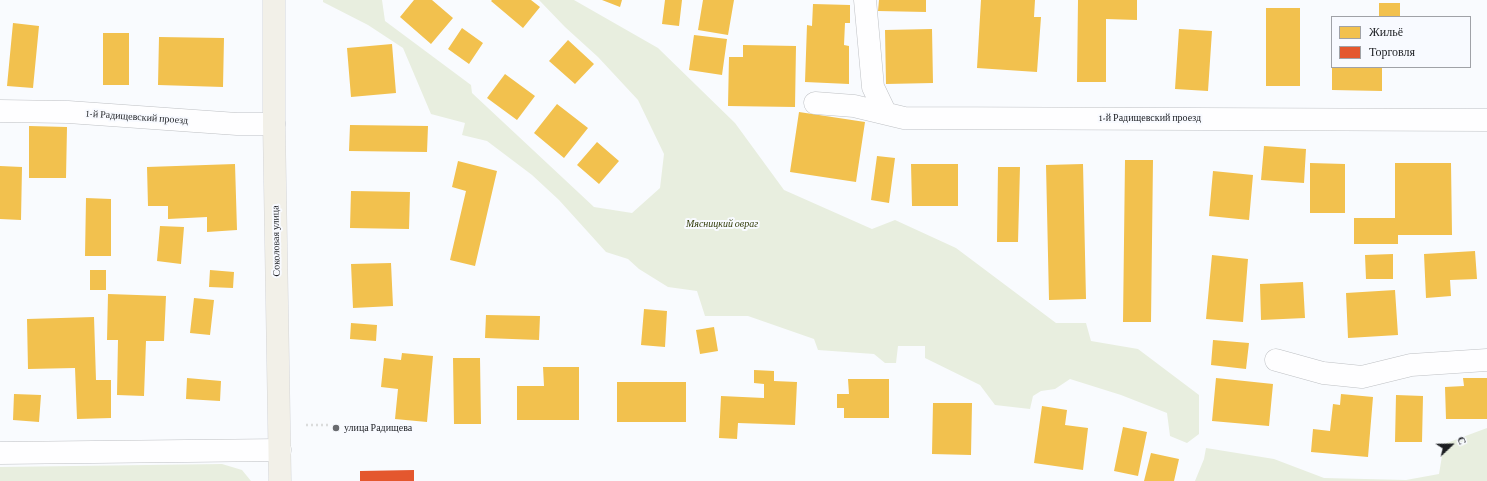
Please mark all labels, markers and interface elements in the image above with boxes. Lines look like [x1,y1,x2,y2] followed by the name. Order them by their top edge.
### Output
[1331,16,1471,68] legend
[1369,25,1403,39] text: Жильё
[1369,45,1415,59] text: Торговля
[86,107,188,127] street label: 1-й Радищевский проезд
[1099,112,1201,124] street label: 1-й Радищевский проезд
[269,205,283,277] street label: Соколовая улица
[686,218,758,230] park label: Мясницкий овраг
[344,422,412,434] place label: улица Радищева
[331,423,341,433] marker: улица Радищева
[1431,425,1471,465] north arrow
[1455,435,1469,446] text: С

